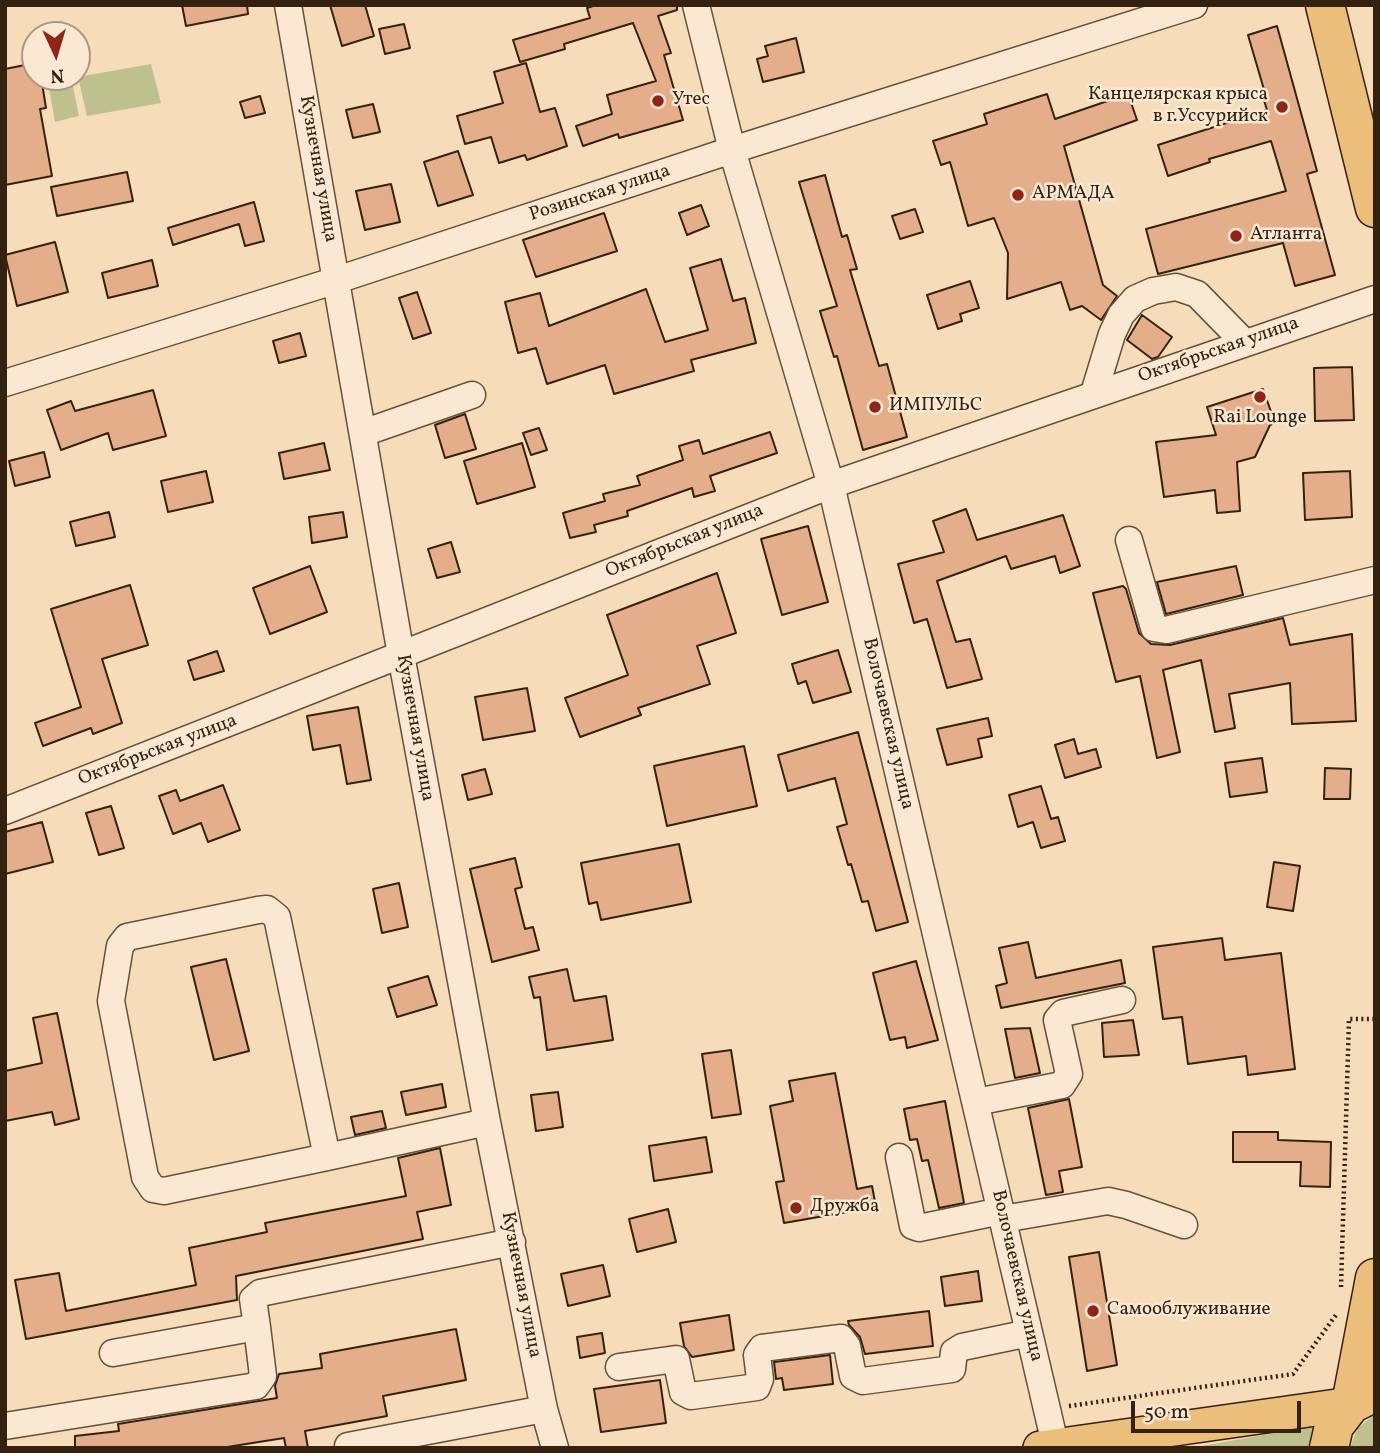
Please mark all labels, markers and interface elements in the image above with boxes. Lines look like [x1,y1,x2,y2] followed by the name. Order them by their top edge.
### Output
[21,21,91,91] north arrow
[50,62,65,88] text: N
[1088,85,1268,129] place label: Канцелярская крыса в г.Уссурийск
[672,90,710,112] place label: Утес
[650,93,666,109] marker: Утес
[293,94,341,244] street label: Кузнечная улица
[1274,99,1290,115] marker: Канцелярская крыса в г.Уссурийск
[527,160,673,228] street label: Розинская улица
[1032,184,1115,206] place label: АРМАДА
[1010,187,1026,203] marker: АРМАДА
[1250,225,1322,247] place label: Атланта
[1228,228,1244,244] marker: Атланта
[1136,313,1302,389] street label: Октябрьская улица
[1252,389,1268,405] marker: Rai Lounge
[889,396,982,418] place label: ИМПУЛЬС
[867,399,883,415] marker: ИМПУЛЬС
[1213,408,1307,430] place label: Rai Lounge
[603,500,767,584] street label: Октябрьская улица
[856,636,918,812] street label: Волочаевская улица
[390,653,438,803] street label: Кузнечная улица
[75,710,241,792] street label: Октябрьская улица
[985,1188,1047,1364] street label: Волочаевская улица
[810,1197,879,1219] place label: Дружба
[788,1200,804,1216] marker: Дружба
[495,1210,545,1360] street label: Кузнечная улица
[1107,1300,1271,1322] place label: Самооблуживание
[1085,1303,1101,1319] marker: Самооблуживание
[1135,1386,1305,1430] scale bar
[1144,1398,1189,1427] text: 50 m

